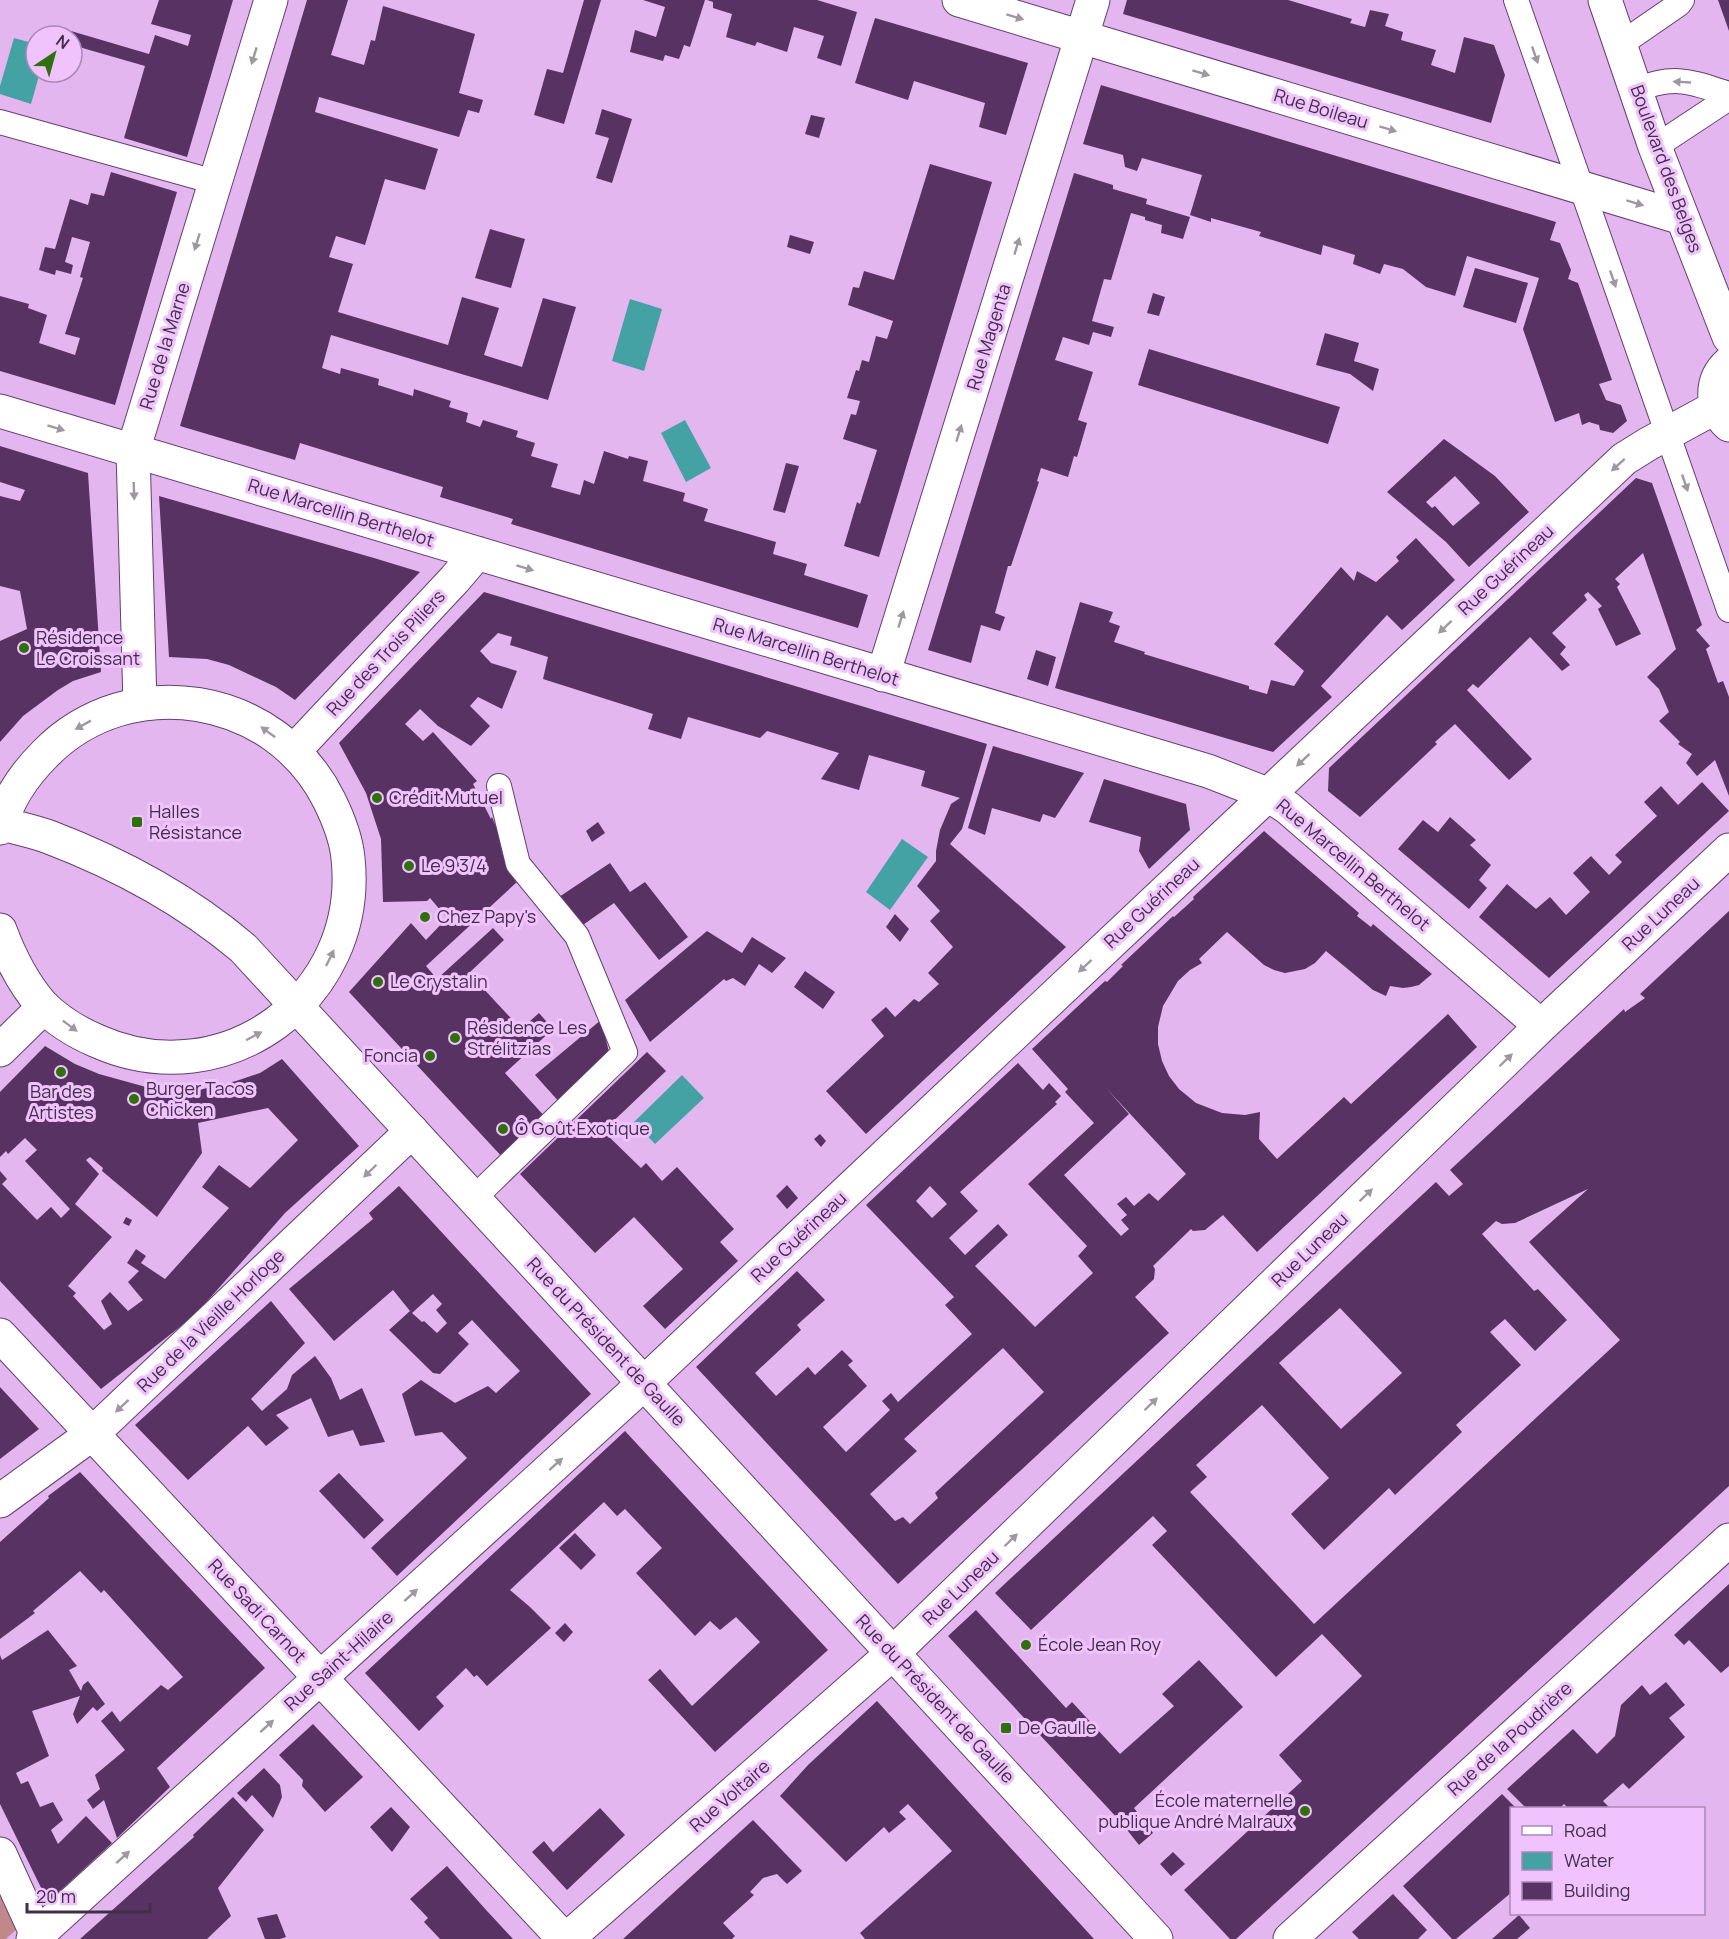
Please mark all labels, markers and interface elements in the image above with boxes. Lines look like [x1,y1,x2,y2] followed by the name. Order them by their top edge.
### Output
[1006,13,1024,22] one-way arrow
[24,24,84,84] north arrow
[52,30,74,54] text: N
[1531,46,1541,64] one-way arrow
[249,47,258,65] one-way arrow
[1192,69,1210,78] one-way arrow
[1673,77,1692,86] one-way arrow
[1271,82,1371,134] street label: Rue Boileau
[1625,82,1708,256] street label: Boulevard des Belges
[1379,125,1397,134] one-way arrow
[1626,199,1644,208] one-way arrow
[192,233,201,251] one-way arrow
[1013,237,1022,255] one-way arrow
[1609,270,1619,288] one-way arrow
[133,279,195,412] street label: Rue de la Marne
[960,281,1016,393] street label: Rue Magenta
[47,424,65,433] one-way arrow
[955,424,964,442] one-way arrow
[1611,458,1626,471] one-way arrow
[245,472,437,552] street label: Rue Marcellin Berthelot
[1680,474,1690,492] one-way arrow
[130,481,139,500] one-way arrow
[1452,519,1558,620] street label: Rue Guérineau
[516,564,534,573] one-way arrow
[321,584,450,720] street label: Rue des Trois Piliers
[897,610,906,628] one-way arrow
[710,611,902,691] street label: Rue Marcellin Berthelot
[1438,620,1453,634] one-way arrow
[36,625,140,670] place label: Résidence Le Croissant
[17,641,31,655] marker: Résidence Le Croissant
[75,720,92,730] one-way arrow
[260,726,276,738] one-way arrow
[1296,753,1310,767] one-way arrow
[389,785,503,809] place label: Crédit Mutuel
[370,791,384,805] marker: Crédit Mutuel
[1272,793,1435,936] street label: Rue Marcellin Berthelot
[149,799,242,844] place label: Halles Résistance
[130,815,144,829] marker: Halles Résistance
[1098,852,1204,953] street label: Rue Guérineau
[421,853,487,877] place label: Le 9 3/4
[402,859,416,873] marker: Le 9 3/4
[1616,871,1704,955] street label: Rue Luneau
[437,904,536,928] place label: Chez Papy's
[418,910,432,924] marker: Chez Papy's
[326,950,335,967] one-way arrow
[1077,959,1092,973] one-way arrow
[390,969,488,993] place label: Le Crystalin
[371,975,385,989] marker: Le Crystalin
[467,1015,587,1060] place label: Résidence Les Strélitzias
[61,1020,77,1032] one-way arrow
[246,1031,263,1041] one-way arrow
[448,1031,462,1045] marker: Résidence Les Strélitzias
[364,1043,418,1067] place label: Foncia
[423,1049,437,1063] marker: Foncia
[1499,1053,1513,1067] one-way arrow
[54,1065,68,1079] marker: Bar des Artistes
[146,1076,254,1121] place label: Burger Tacos Chicken
[28,1079,94,1124] place label: Bar des Artistes
[127,1092,141,1106] marker: Burger Tacos Chicken
[515,1116,650,1140] place label: Ô Goût Exotique
[496,1122,510,1136] marker: Ô Goût Exotique
[363,1163,377,1177] one-way arrow
[745,1186,851,1287] street label: Rue Guérineau
[1359,1189,1373,1203] one-way arrow
[1266,1207,1353,1292] street label: Rue Luneau
[131,1244,289,1397] street label: Rue de la Vieille Horloge
[522,1252,691,1431] street label: Rue du Président de Gaulle
[1143,1397,1158,1411] one-way arrow
[114,1399,129,1413] one-way arrow
[548,1457,563,1471] one-way arrow
[1003,1533,1017,1547] one-way arrow
[917,1545,1004,1630] street label: Rue Luneau
[203,1553,312,1667] street label: Rue Sadi Carnot
[404,1588,419,1602] one-way arrow
[279,1605,398,1716] street label: Rue Saint-Hilaire
[851,1609,1020,1788] street label: Rue du Président de Gaulle
[1038,1632,1162,1656] place label: École Jean Roy
[1019,1638,1033,1652] marker: École Jean Roy
[1442,1676,1577,1801] street label: Rue de la Poudrière
[1018,1715,1097,1739] place label: De Gaulle
[259,1720,274,1733] one-way arrow
[999,1721,1013,1735] marker: De Gaulle
[684,1754,775,1837] street label: Rue Voltaire
[1098,1788,1294,1833] place label: École maternelle publique André Malraux
[1298,1804,1312,1818] marker: École maternelle publique André Malraux
[1510,1807,1705,1915] legend
[1564,1818,1607,1842] text: Road
[1564,1848,1614,1872] text: Water
[115,1850,130,1864] one-way arrow
[27,1876,150,1914] scale bar
[1564,1878,1630,1902] text: Building
[36,1884,76,1908] text: 20 m

